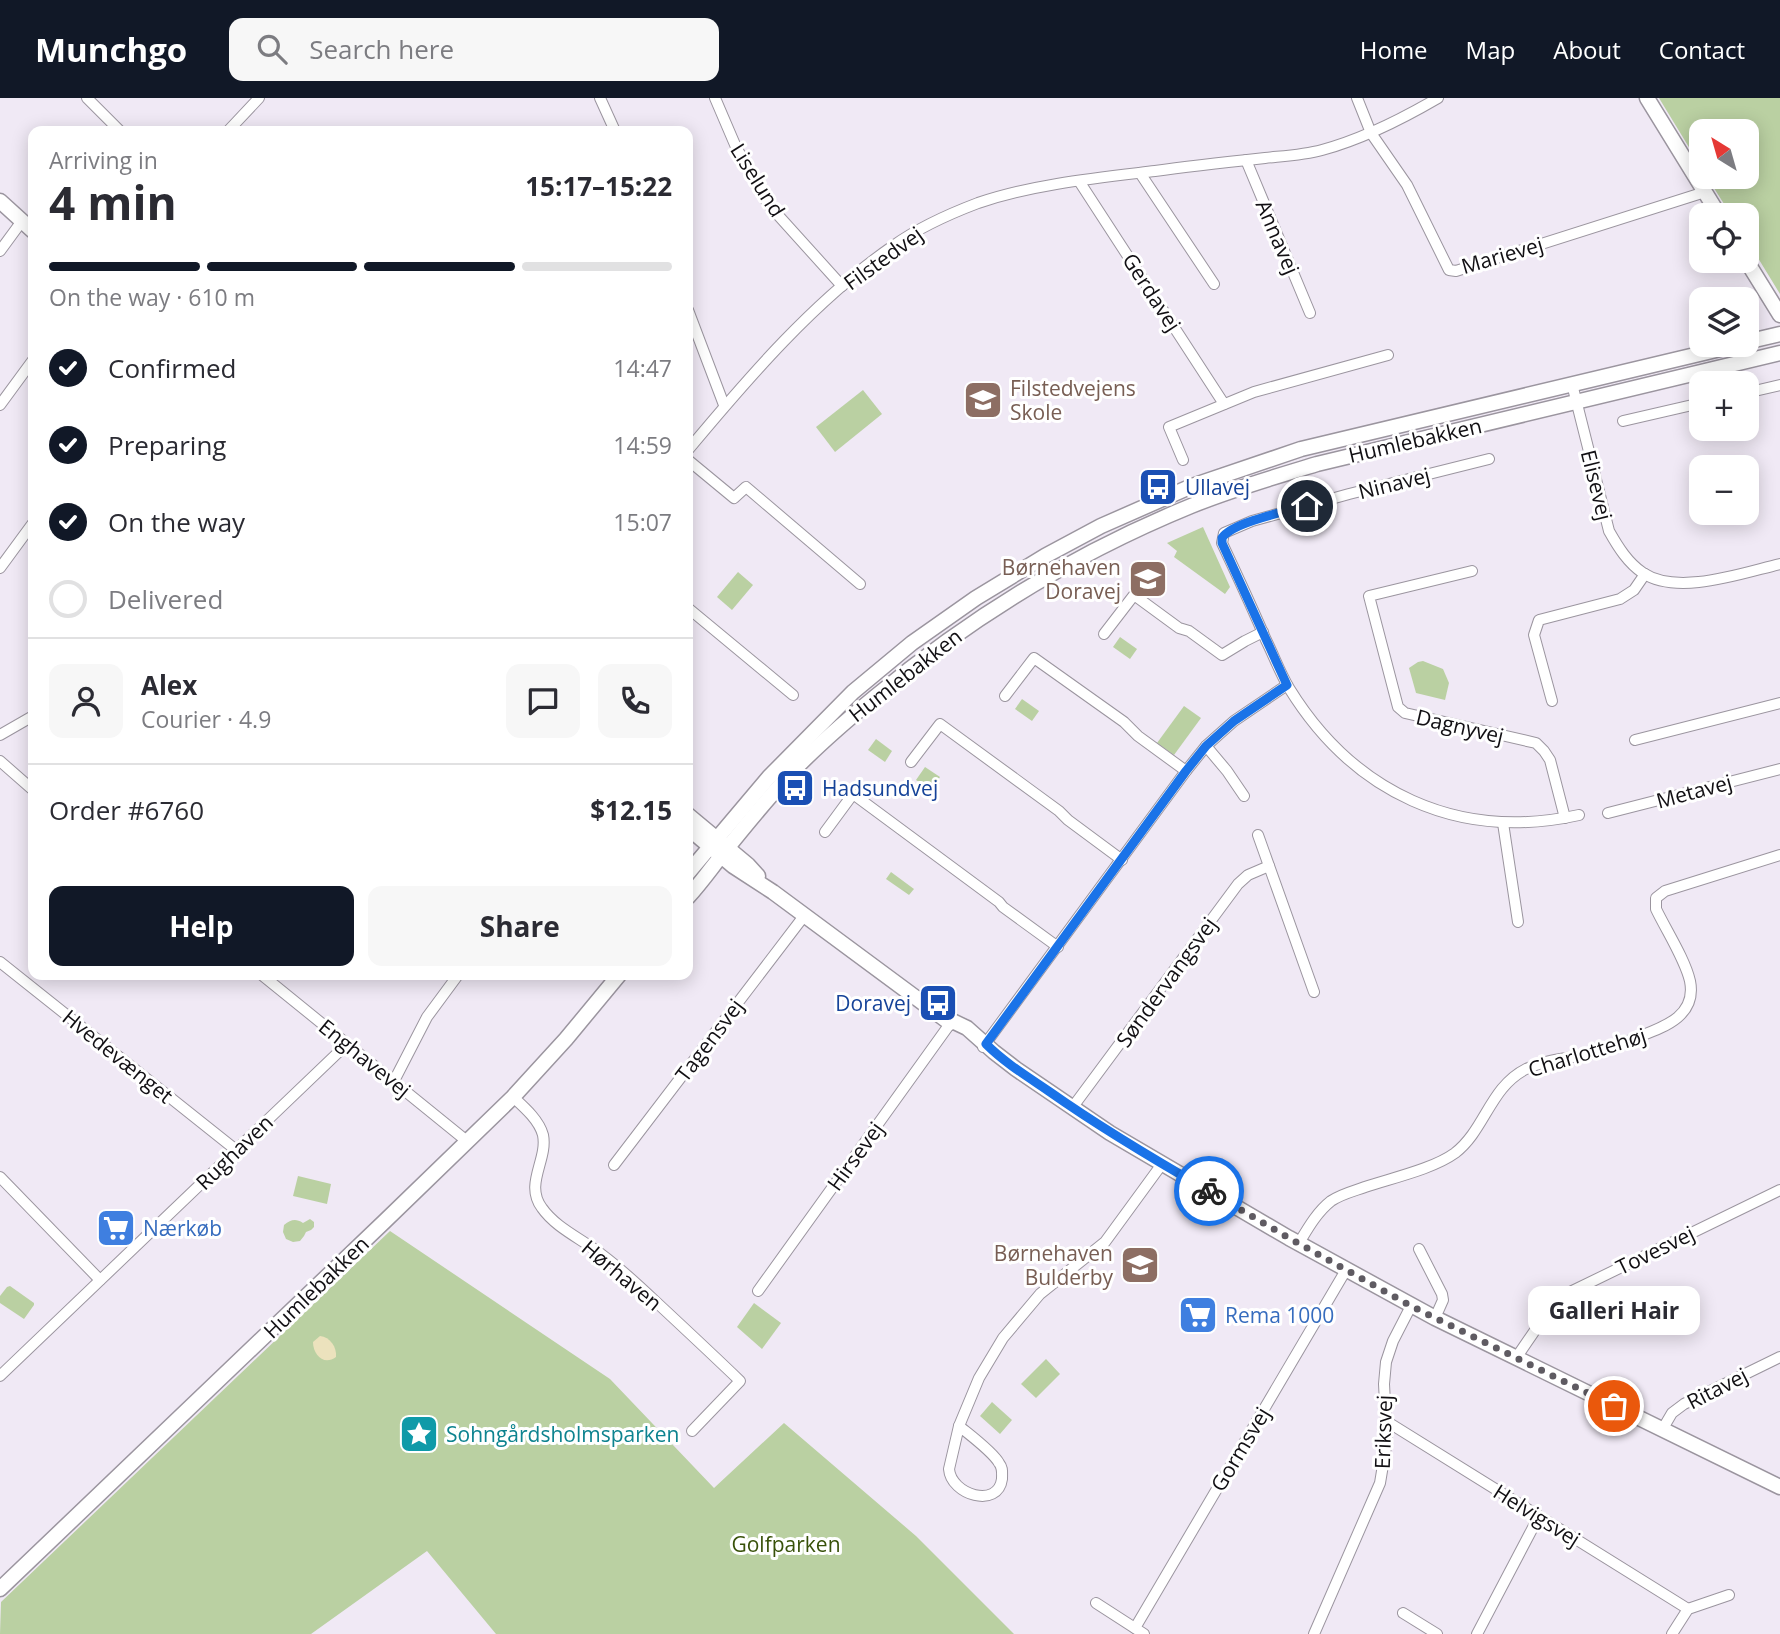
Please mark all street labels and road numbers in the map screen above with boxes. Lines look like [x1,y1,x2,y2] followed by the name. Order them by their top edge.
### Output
[724,138,792,222] street label: Liselund
[1250,195,1306,279] street label: Annavej
[838,220,928,296] street label: Filstedvej
[1458,230,1546,280] street label: Marievej
[1116,248,1188,336] street label: Gerdavej
[1346,411,1484,469] street label: Humlebakken
[1575,447,1619,523] street label: Elisevej
[1355,461,1433,505] street label: Ninavej
[843,622,967,728] street label: Humlebakken
[1413,702,1507,750] street label: Dagnyvej
[1653,767,1735,815] street label: Metavej
[1109,911,1223,1053] street label: Søndervangsvej
[669,993,749,1087] street label: Tagensvej
[57,1003,179,1109] street label: Hvedevænget
[313,1012,417,1104] street label: Enghavevej
[1525,1021,1649,1083] street label: Charlottehøj
[189,1108,279,1196] street label: Rughaven
[821,1116,889,1196] street label: Hirsevej
[1611,1219,1699,1281] street label: Tovesvej
[257,1230,375,1344] street label: Humlebakken
[576,1233,668,1317] street label: Hørhaven
[1682,1361,1752,1415] street label: Ritavej
[1368,1394,1398,1470] street label: Eriksvej
[1204,1402,1276,1496] street label: Gormsvej
[1488,1477,1586,1553] street label: Helvigsvej

